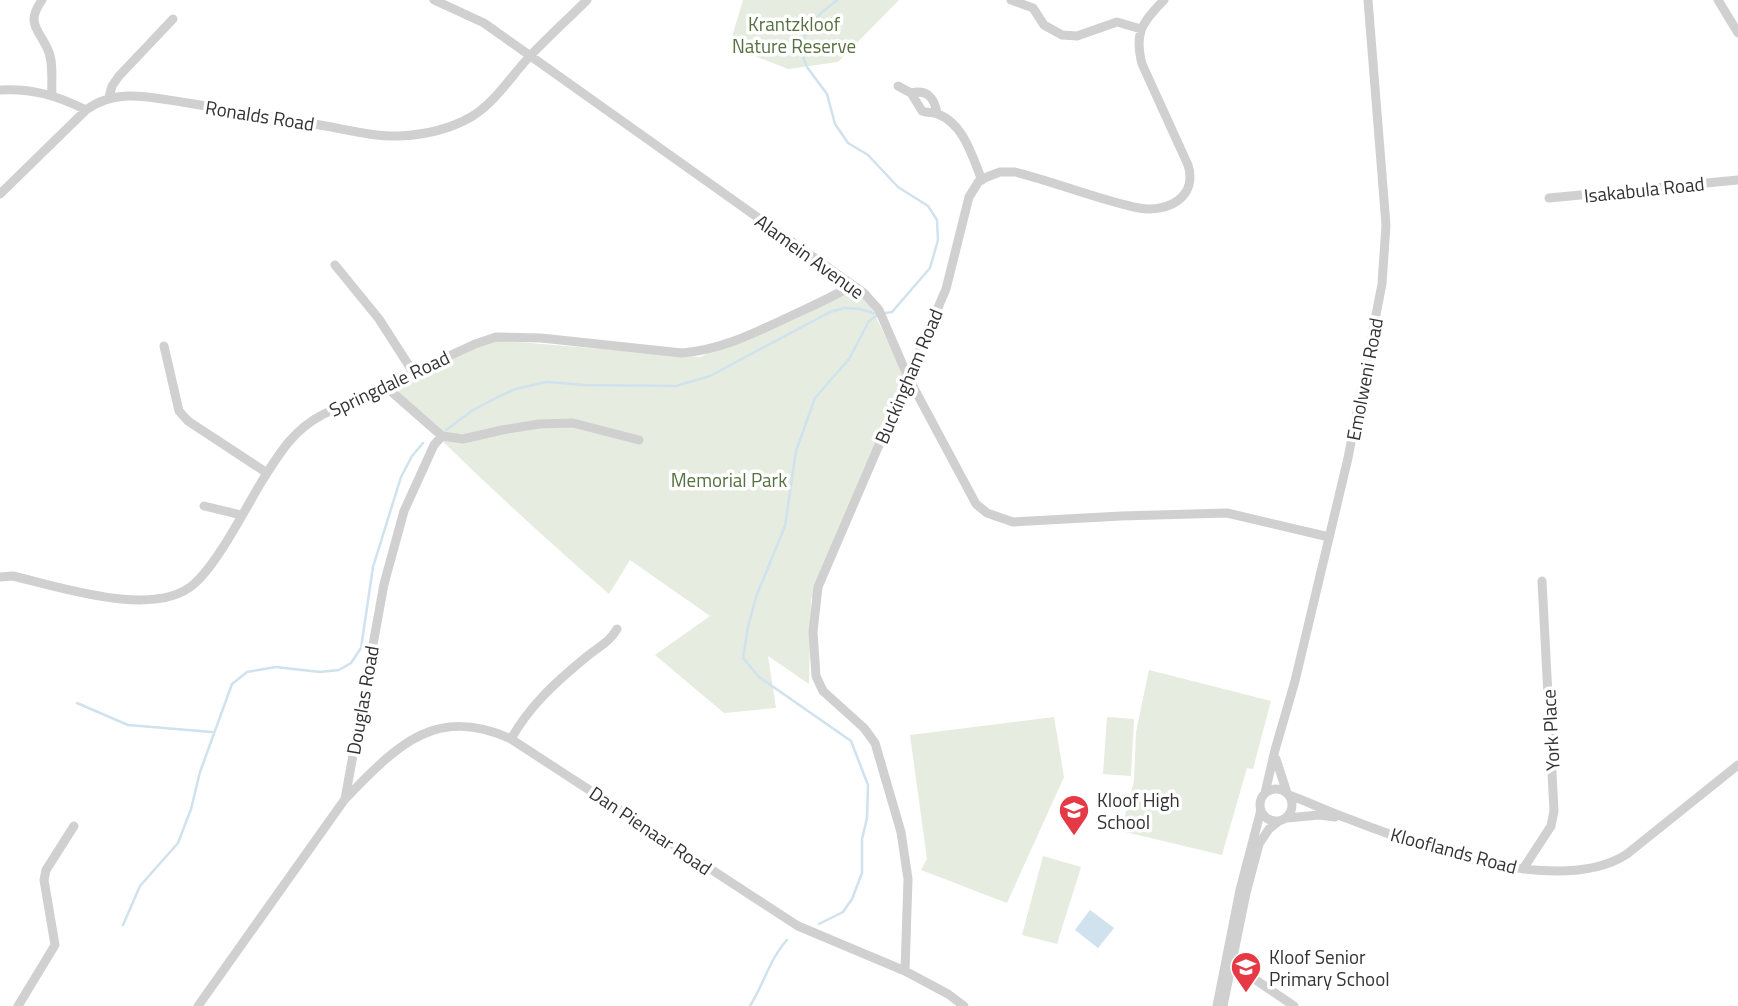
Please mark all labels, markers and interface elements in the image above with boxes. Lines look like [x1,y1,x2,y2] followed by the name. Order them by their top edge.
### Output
[732,9,856,60] park label: Krantzkloof Nature Reserve
[203,92,317,138] street label: Ronalds Road
[1582,168,1706,210] street label: Isakabula Road
[749,206,871,306] street label: Alamein Avenue
[866,304,950,448] street label: Buckingham Road
[1338,315,1390,443] street label: Emolweni Road
[324,342,454,424] street label: Springdale Road
[671,465,787,494] park label: Memorial Park
[338,643,386,757] street label: Douglas Road
[1533,688,1567,772] street label: York Place
[584,778,718,882] street label: Dan Pienaar Road
[1097,785,1180,836] place label: Kloof High School
[1057,793,1091,837] school or university icon: Kloof High School
[1388,819,1520,881] street label: Klooflands Road
[1269,942,1390,993] place label: Kloof Senior Primary School
[1229,950,1263,994] school or university icon: Kloof Senior Primary School

